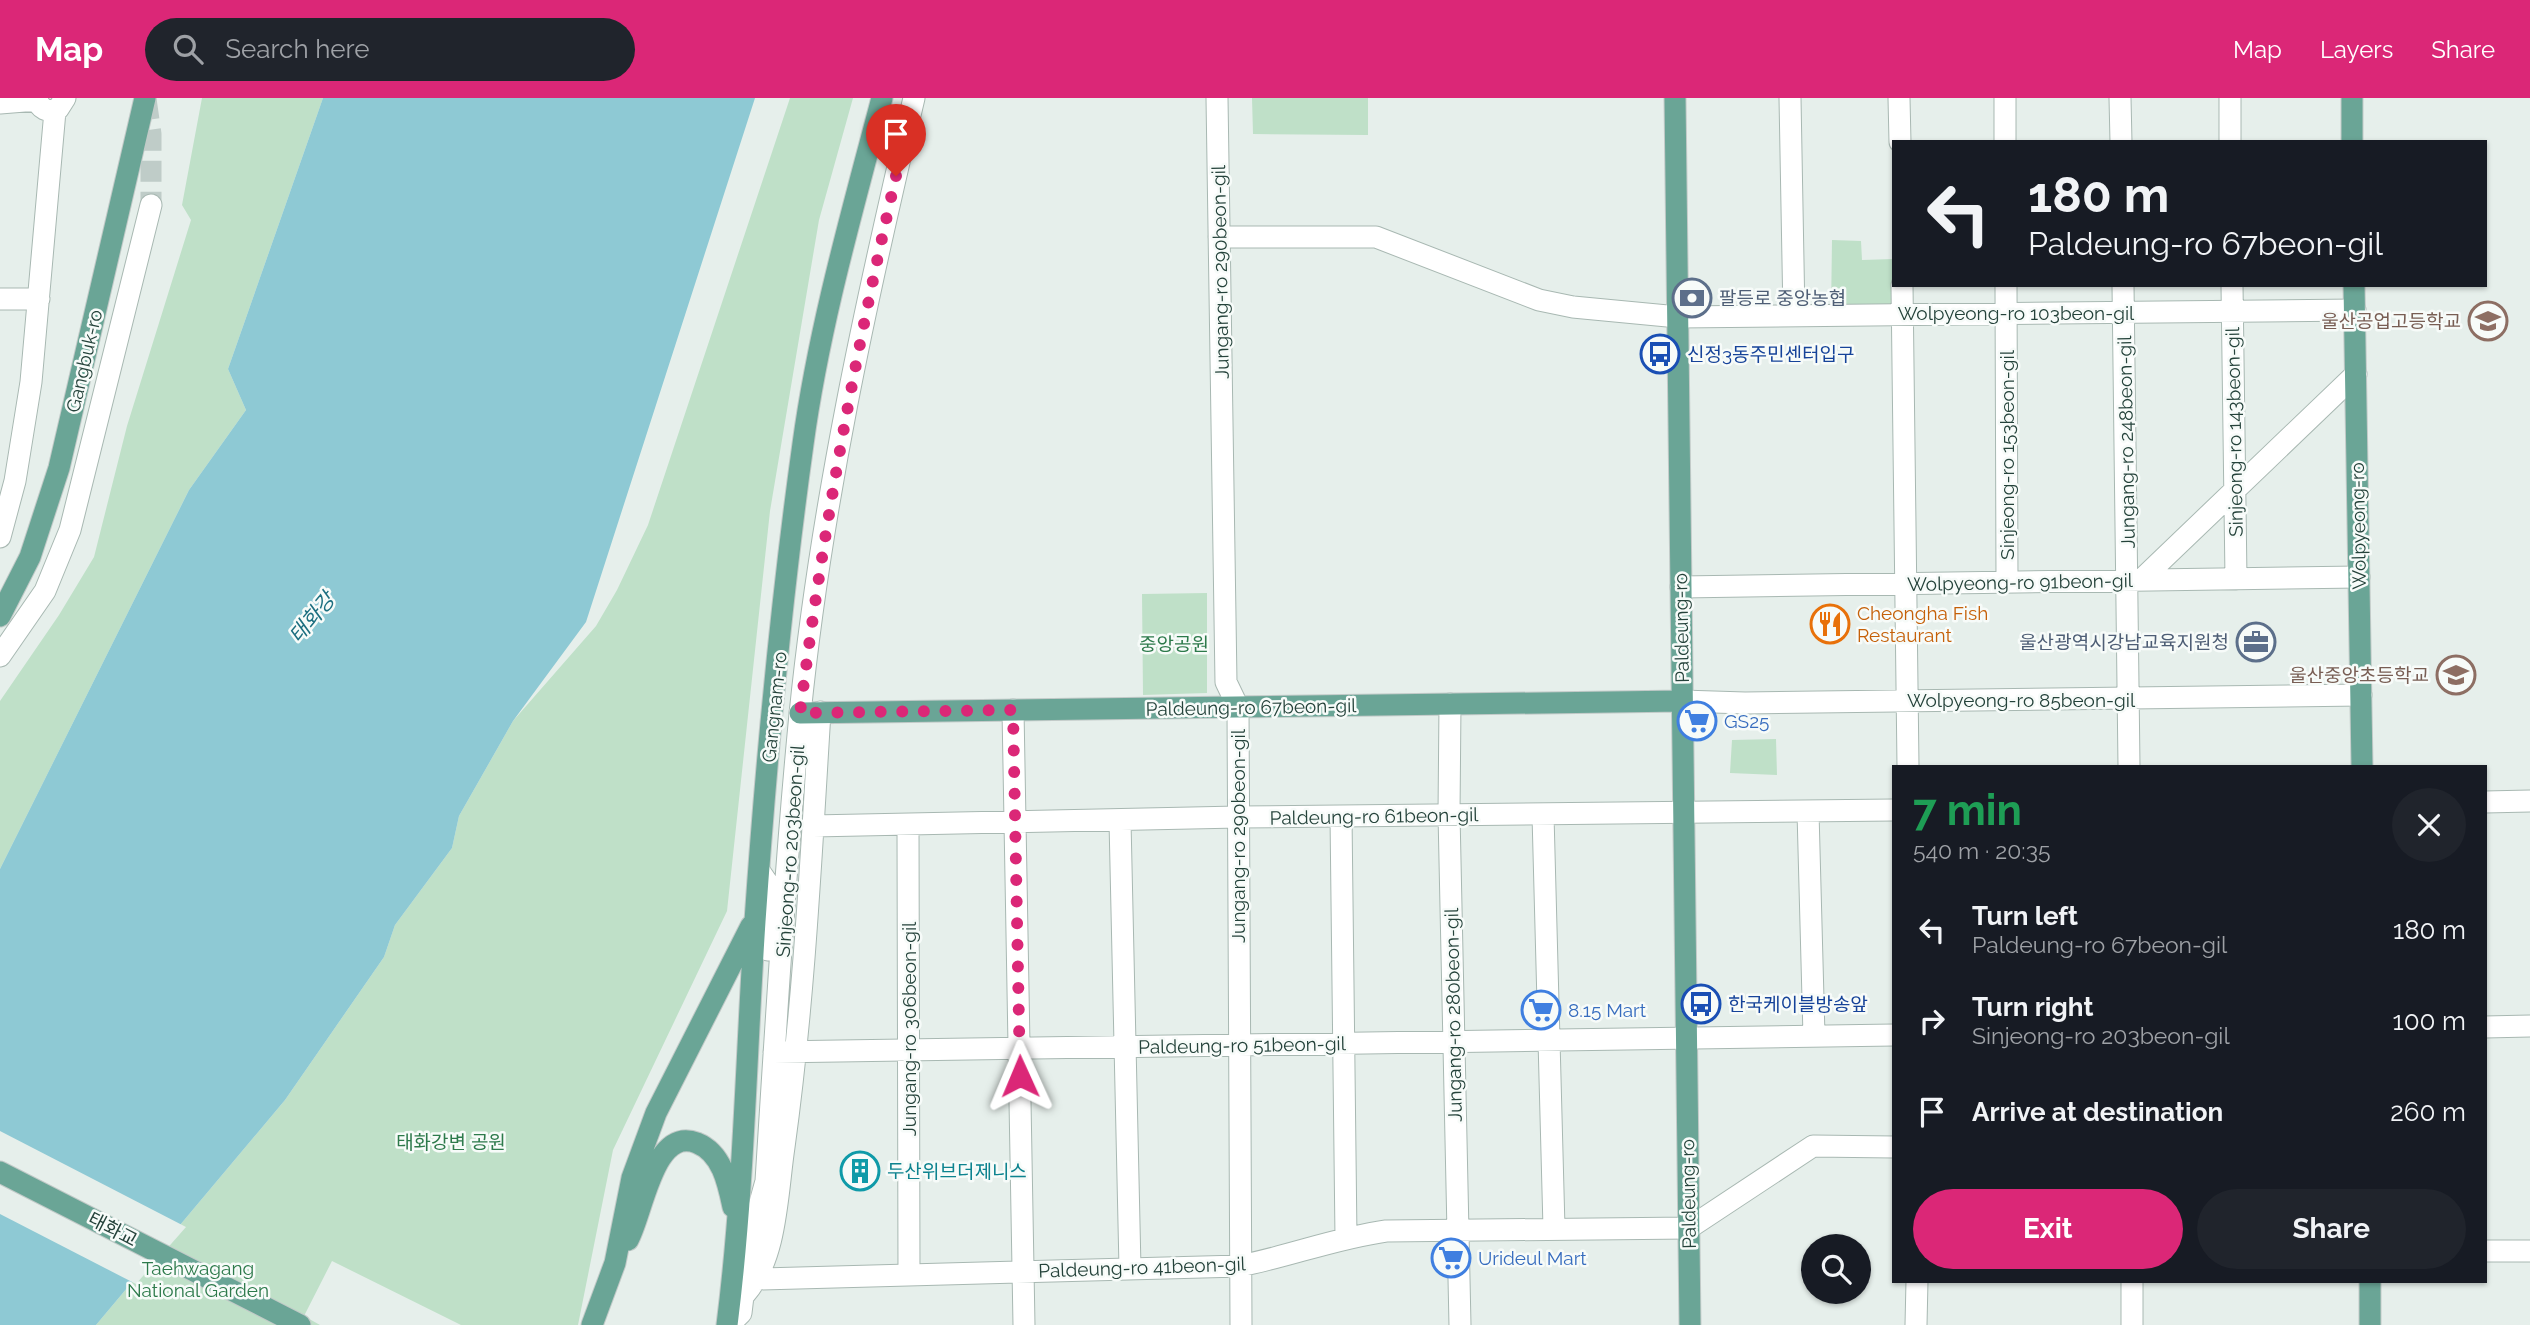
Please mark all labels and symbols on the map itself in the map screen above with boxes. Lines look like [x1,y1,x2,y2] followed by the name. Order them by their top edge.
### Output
[866,104,926,176] pin
[1207,164,1233,379] street label: Jungang-ro 290beon-gil
[1671,277,1713,319] bank icon: 팔등로 중앙농협
[1719,287,1846,309] place label: 팔등로 중앙농협
[2467,300,2509,342] school or university icon: 울산공업고등학교
[1898,302,2135,324] street label: Wolpyeong-ro 103beon-gil
[62,308,106,414] street label: Gangbuk-ro
[2321,310,2461,332] place label: 울산공업고등학교
[2221,326,2247,537] street label: Sinjeong-ro 143beon-gil
[1639,333,1681,375] bus stop icon: 신정3동주민센터입구
[2113,335,2139,549] street label: Jungang-ro 248beon-gil
[1687,343,1854,365] place label: 신정3동주민센터입구
[1996,349,2018,560] street label: Sinjeong-ro 153beon-gil
[2346,462,2370,590] street label: Wolpyeong-ro
[1907,569,2134,595] street label: Wolpyeong-ro 91beon-gil
[1669,573,1693,683] street label: Paldeung-ro
[283,585,342,648] water label: 태화강
[1857,602,1988,646] place label: Cheongha Fish Restaurant
[1809,603,1851,645] restaurant icon: Cheongha Fish Restaurant
[2235,621,2277,663] office icon: 울산광역시강남교육지원청
[2019,631,2229,653] place label: 울산광역시강남교육지원청
[1139,633,1209,655] park label: 중앙공원
[757,650,791,764] street label: Gangnam-ro
[2435,654,2477,696] school or university icon: 울산중앙초등학교
[2289,664,2429,686] place label: 울산중앙초등학교
[1907,689,2136,711] street label: Wolpyeong-ro 85beon-gil
[1145,694,1357,720] street label: Paldeung-ro 67beon-gil
[1676,700,1718,742] supermarket icon: GS25
[1724,710,1769,732] place label: GS25
[1227,728,1249,943] street label: Jungang-ro 290beon-gil
[772,743,808,958] street label: Sinjeong-ro 203beon-gil
[1269,803,1479,829] street label: Paldeung-ro 61beon-gil
[1440,907,1466,1122] street label: Jungang-ro 280beon-gil
[898,921,920,1136] street label: Jungang-ro 306beon-gil
[1680,983,1722,1025] bus stop icon: 한국케이블방송앞
[1520,989,1562,1031] supermarket icon: 8.15 Mart
[1728,993,1868,1015] place label: 한국케이블방송앞
[1568,999,1647,1021] place label: 8.15 Mart
[1138,1032,1347,1058] street label: Paldeung-ro 51beon-gil
[983,1039,1057,1113] position arrow
[396,1131,506,1153] park label: 태화강변 공원
[1676,1139,1700,1249] street label: Paldeung-ro
[839,1150,881,1192] building icon: 두산위브더제니스
[887,1160,1027,1182] place label: 두산위브더제니스
[85,1207,141,1251] street label: 태화교
[1430,1237,1472,1279] supermarket icon: Urideul Mart
[1478,1247,1587,1269] place label: Urideul Mart
[1038,1252,1247,1282] street label: Paldeung-ro 41beon-gil
[127,1257,269,1301] park label: Taehwagang National Garden

